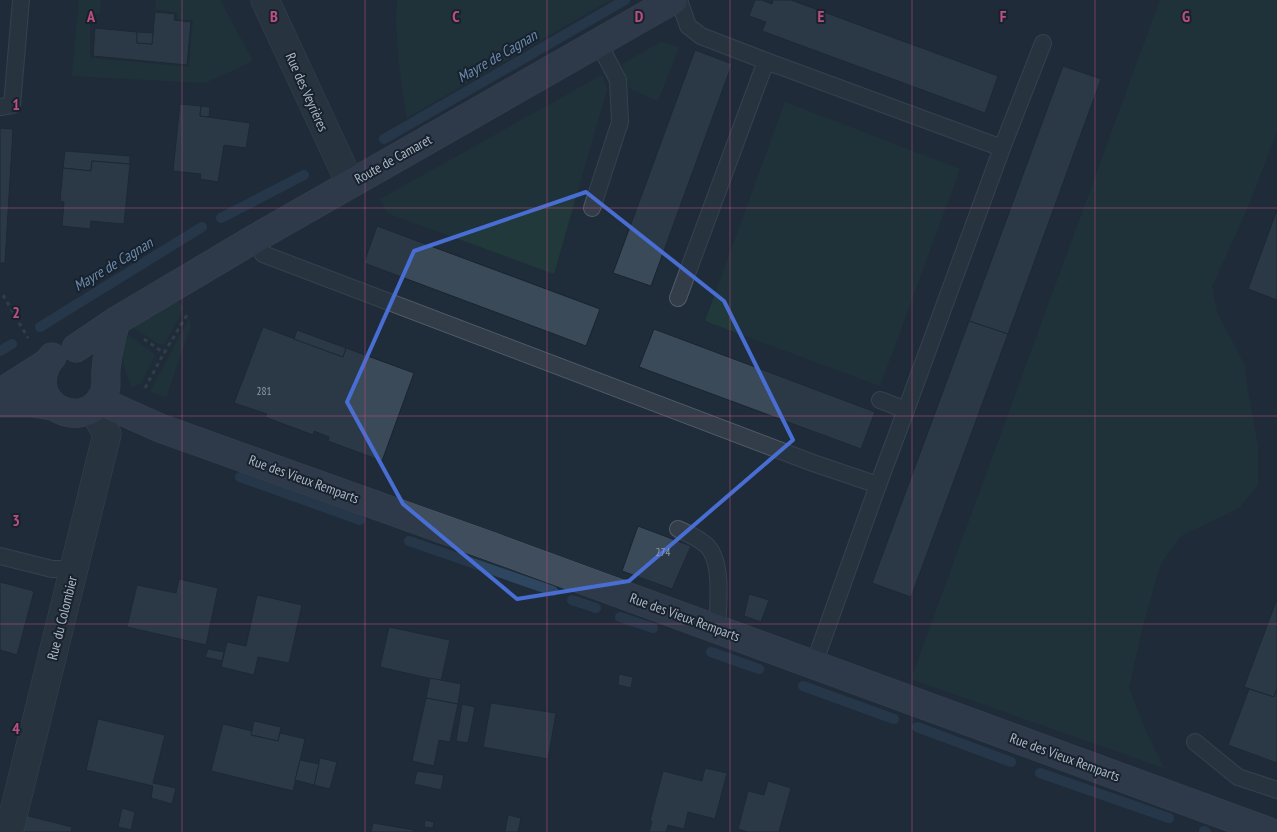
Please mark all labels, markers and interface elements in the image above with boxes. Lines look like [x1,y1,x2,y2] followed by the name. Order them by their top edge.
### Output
[86,6,96,26] text: A
[270,6,278,26] text: B
[452,6,460,26] text: C
[635,6,644,26] text: D
[818,6,825,26] text: E
[1000,6,1007,26] text: F
[1182,6,1190,26] text: G
[454,25,541,86] water label: Mayre de Cagnan
[282,50,332,134] street label: Rue des Veyrières
[12,94,20,114] text: 1
[351,130,435,188] street label: Route de Camaret
[70,232,157,295] water label: Mayre de Cagnan
[12,302,20,322] text: 2
[257,384,271,398] house number: 281
[246,451,362,507] street label: Rue des Vieux Remparts
[12,510,20,530] text: 3
[656,545,670,559] house number: 274
[43,574,81,662] street label: Rue du Colombier
[627,589,743,645] street label: Rue des Vieux Remparts
[12,718,20,738] text: 4
[1007,729,1123,785] street label: Rue des Vieux Remparts

